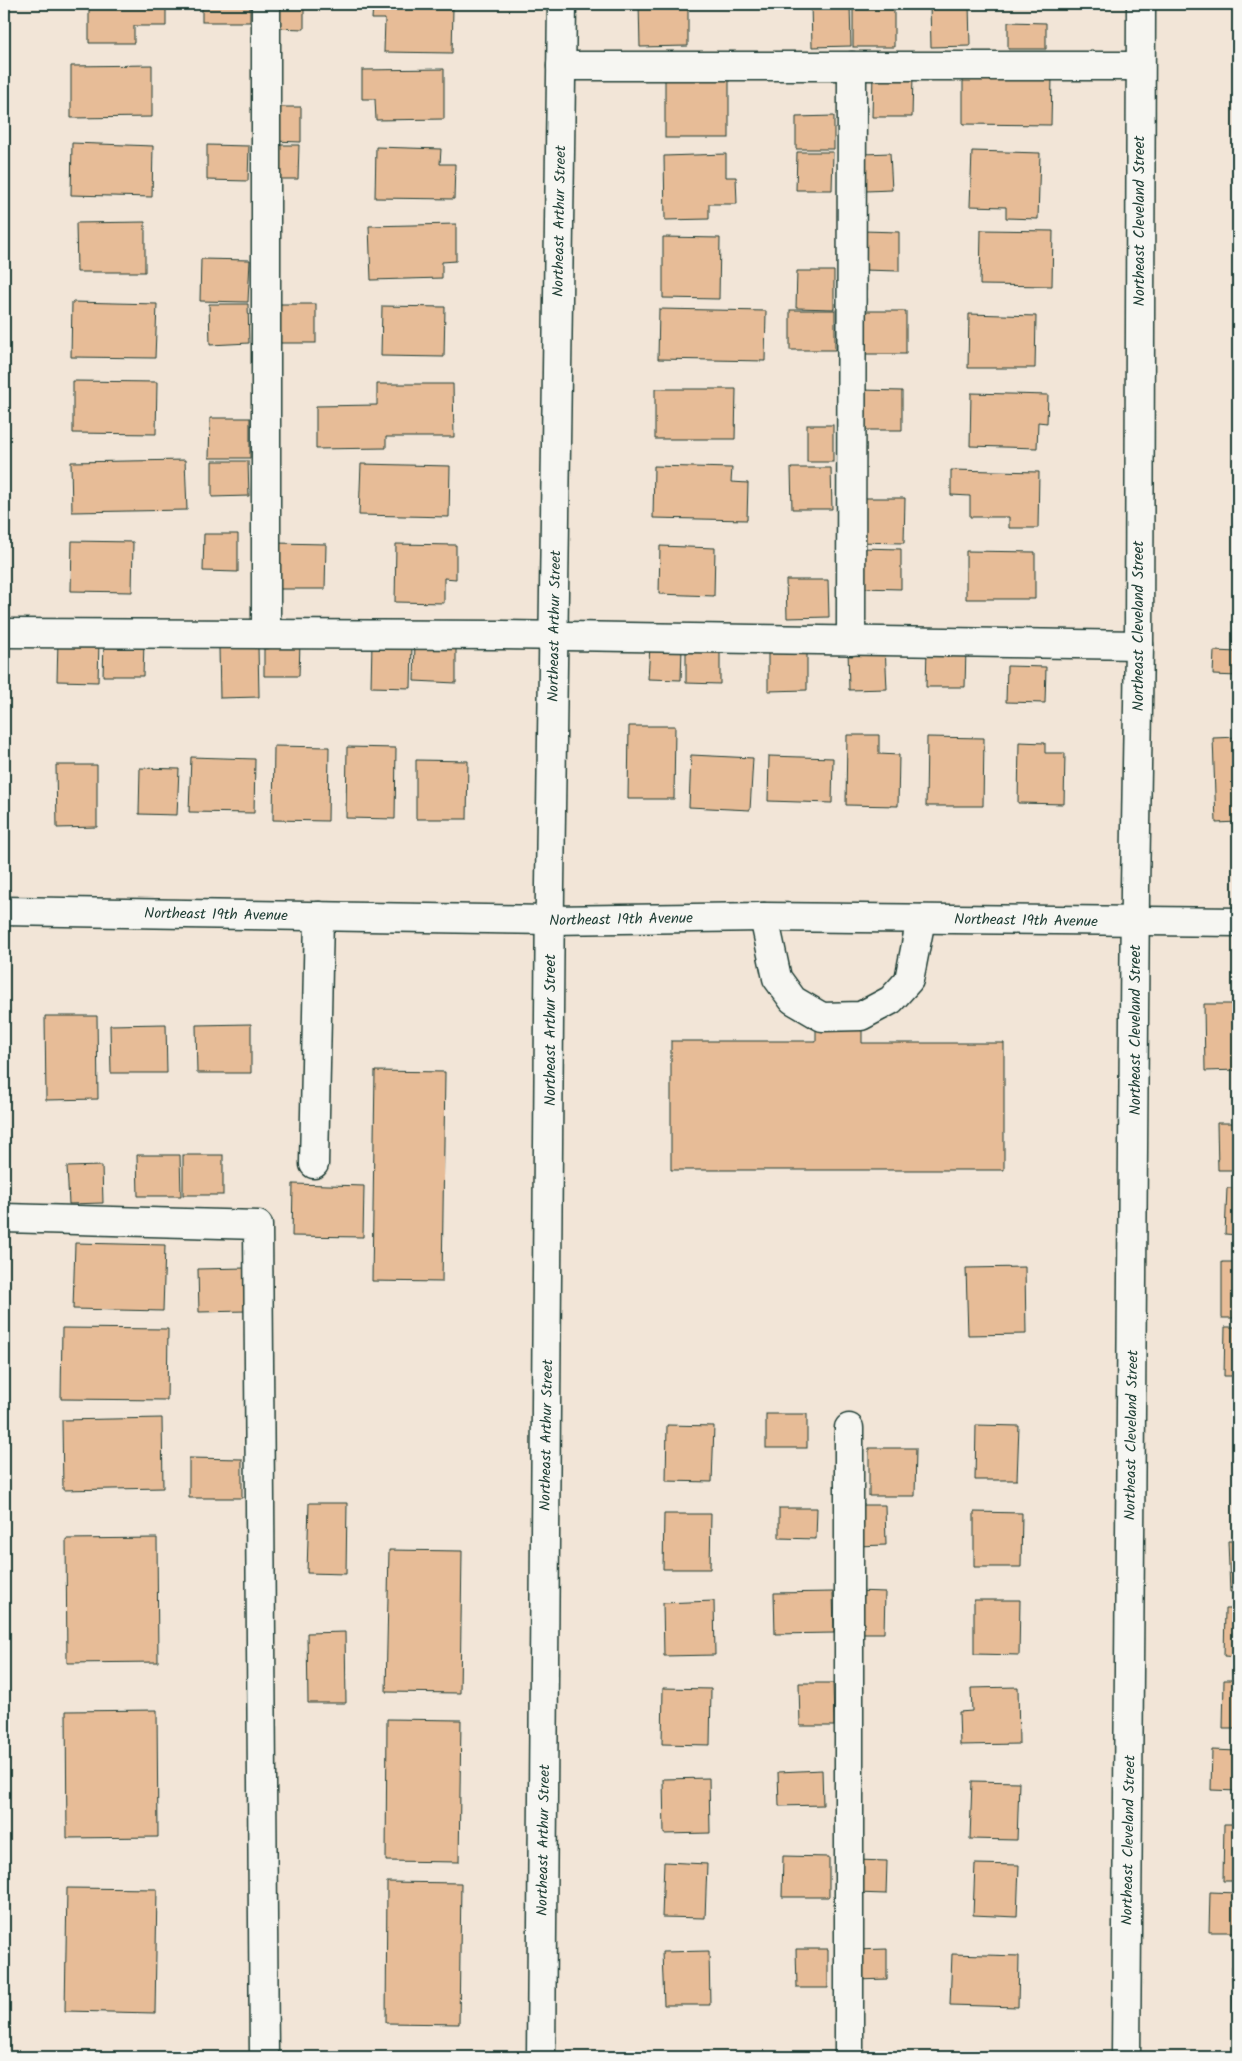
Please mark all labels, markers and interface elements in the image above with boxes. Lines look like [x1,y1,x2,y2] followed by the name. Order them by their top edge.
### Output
[1128,136,1152,306] street label: Northeast Cleveland Street
[547,145,573,297] street label: Northeast Arthur Street
[1127,541,1151,711] street label: Northeast Cleveland Street
[542,550,568,702] street label: Northeast Arthur Street
[144,902,288,928] street label: Northeast 19th Avenue
[549,907,693,933] street label: Northeast 19th Avenue
[954,908,1098,934] street label: Northeast 19th Avenue
[1124,945,1148,1115] street label: Northeast Cleveland Street
[539,954,563,1106] street label: Northeast Arthur Street
[1119,1349,1145,1520] street label: Northeast Cleveland Street
[534,1359,560,1511] street label: Northeast Arthur Street
[1116,1754,1142,1925] street label: Northeast Cleveland Street
[531,1764,557,1916] street label: Northeast Arthur Street

